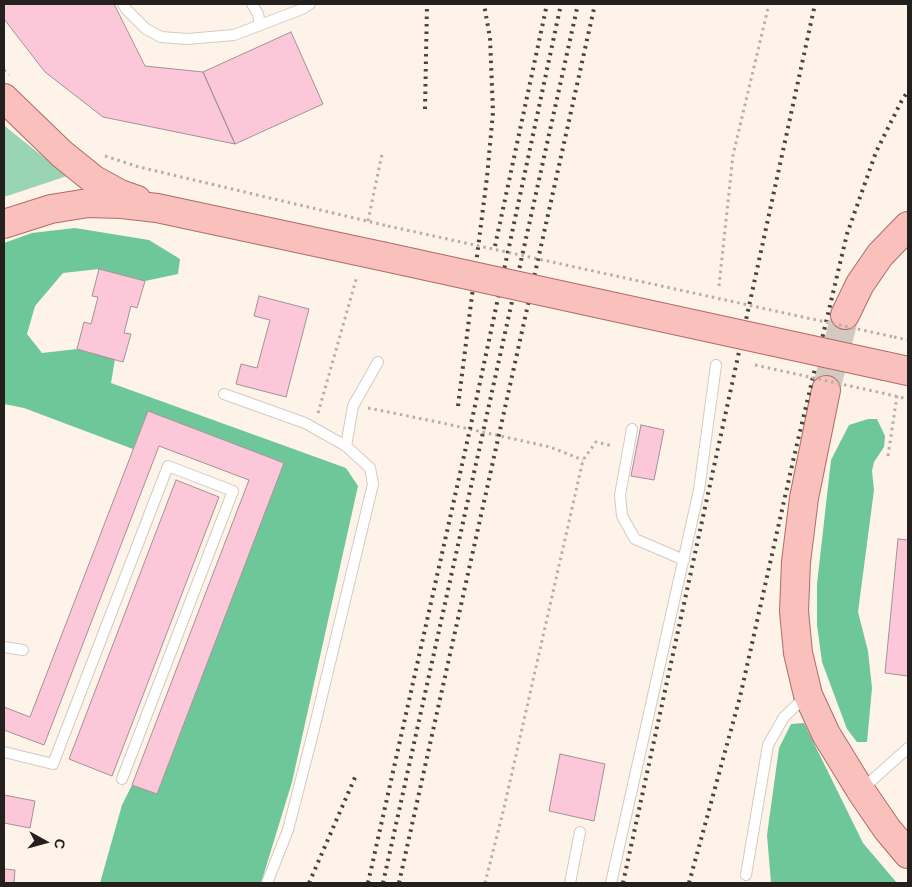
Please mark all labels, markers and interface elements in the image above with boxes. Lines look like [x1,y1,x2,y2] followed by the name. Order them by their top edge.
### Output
[20,817,70,867] north arrow
[50,838,69,850] text: С

